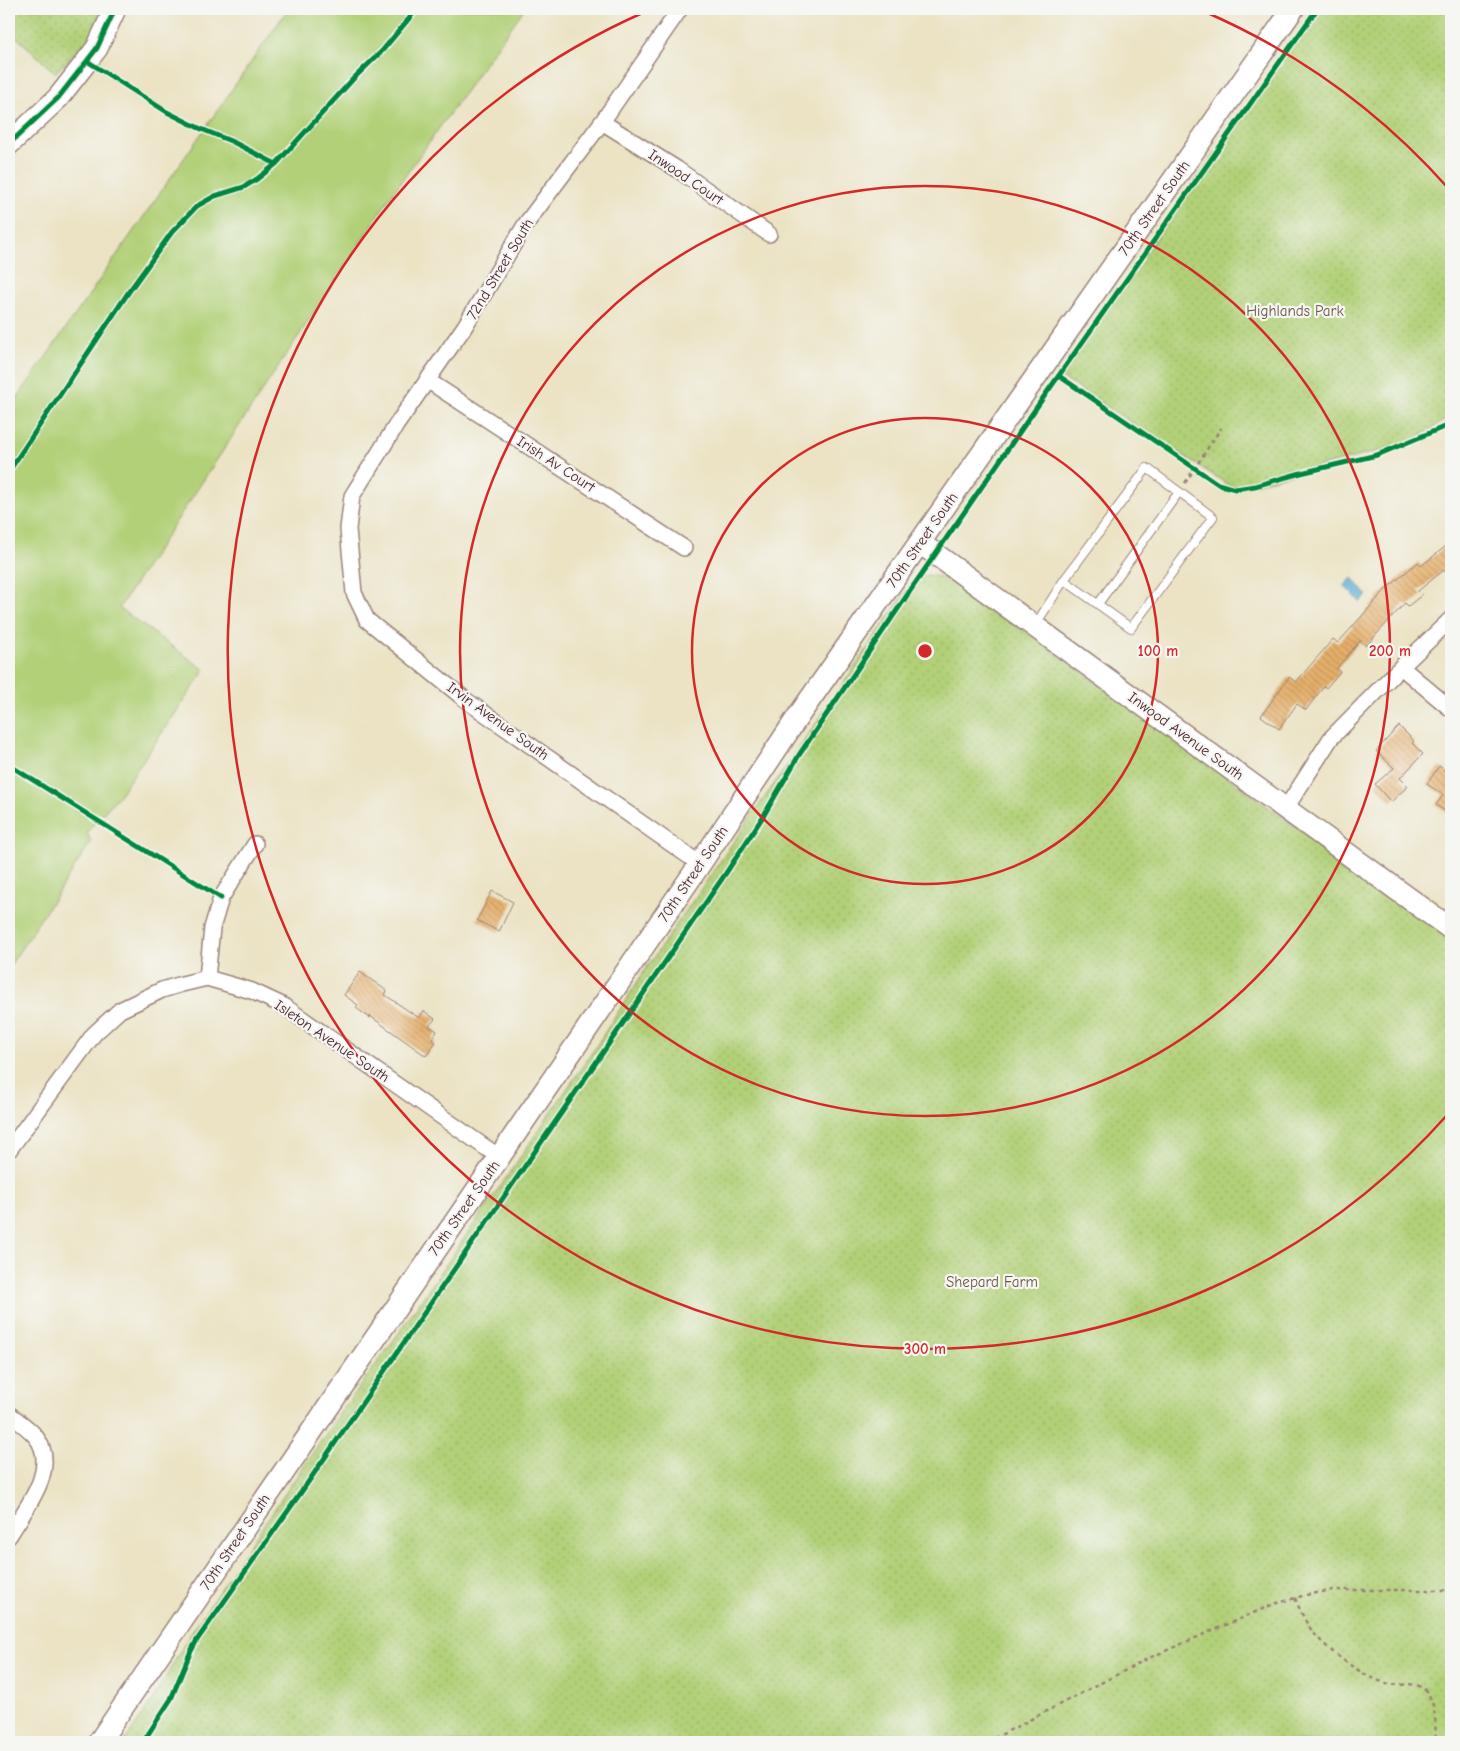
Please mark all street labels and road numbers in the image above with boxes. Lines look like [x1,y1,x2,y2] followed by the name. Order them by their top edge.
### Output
[645,145,728,209] street label: Inwood Court
[1114,157,1194,259] street label: 70th Street South
[463,215,537,323] street label: 72nd Street South
[514,432,599,496] street label: Irish Av Court
[882,489,962,591] street label: 70th Street South
[443,678,553,764] street label: Irvin Avenue South
[1125,688,1247,784] street label: Inwood Avenue South
[654,822,732,926] street label: 70th Street South
[271,996,393,1086] street label: Isleton Avenue South
[424,1157,504,1259] street label: 70th Street South
[196,1490,274,1594] street label: 70th Street South

